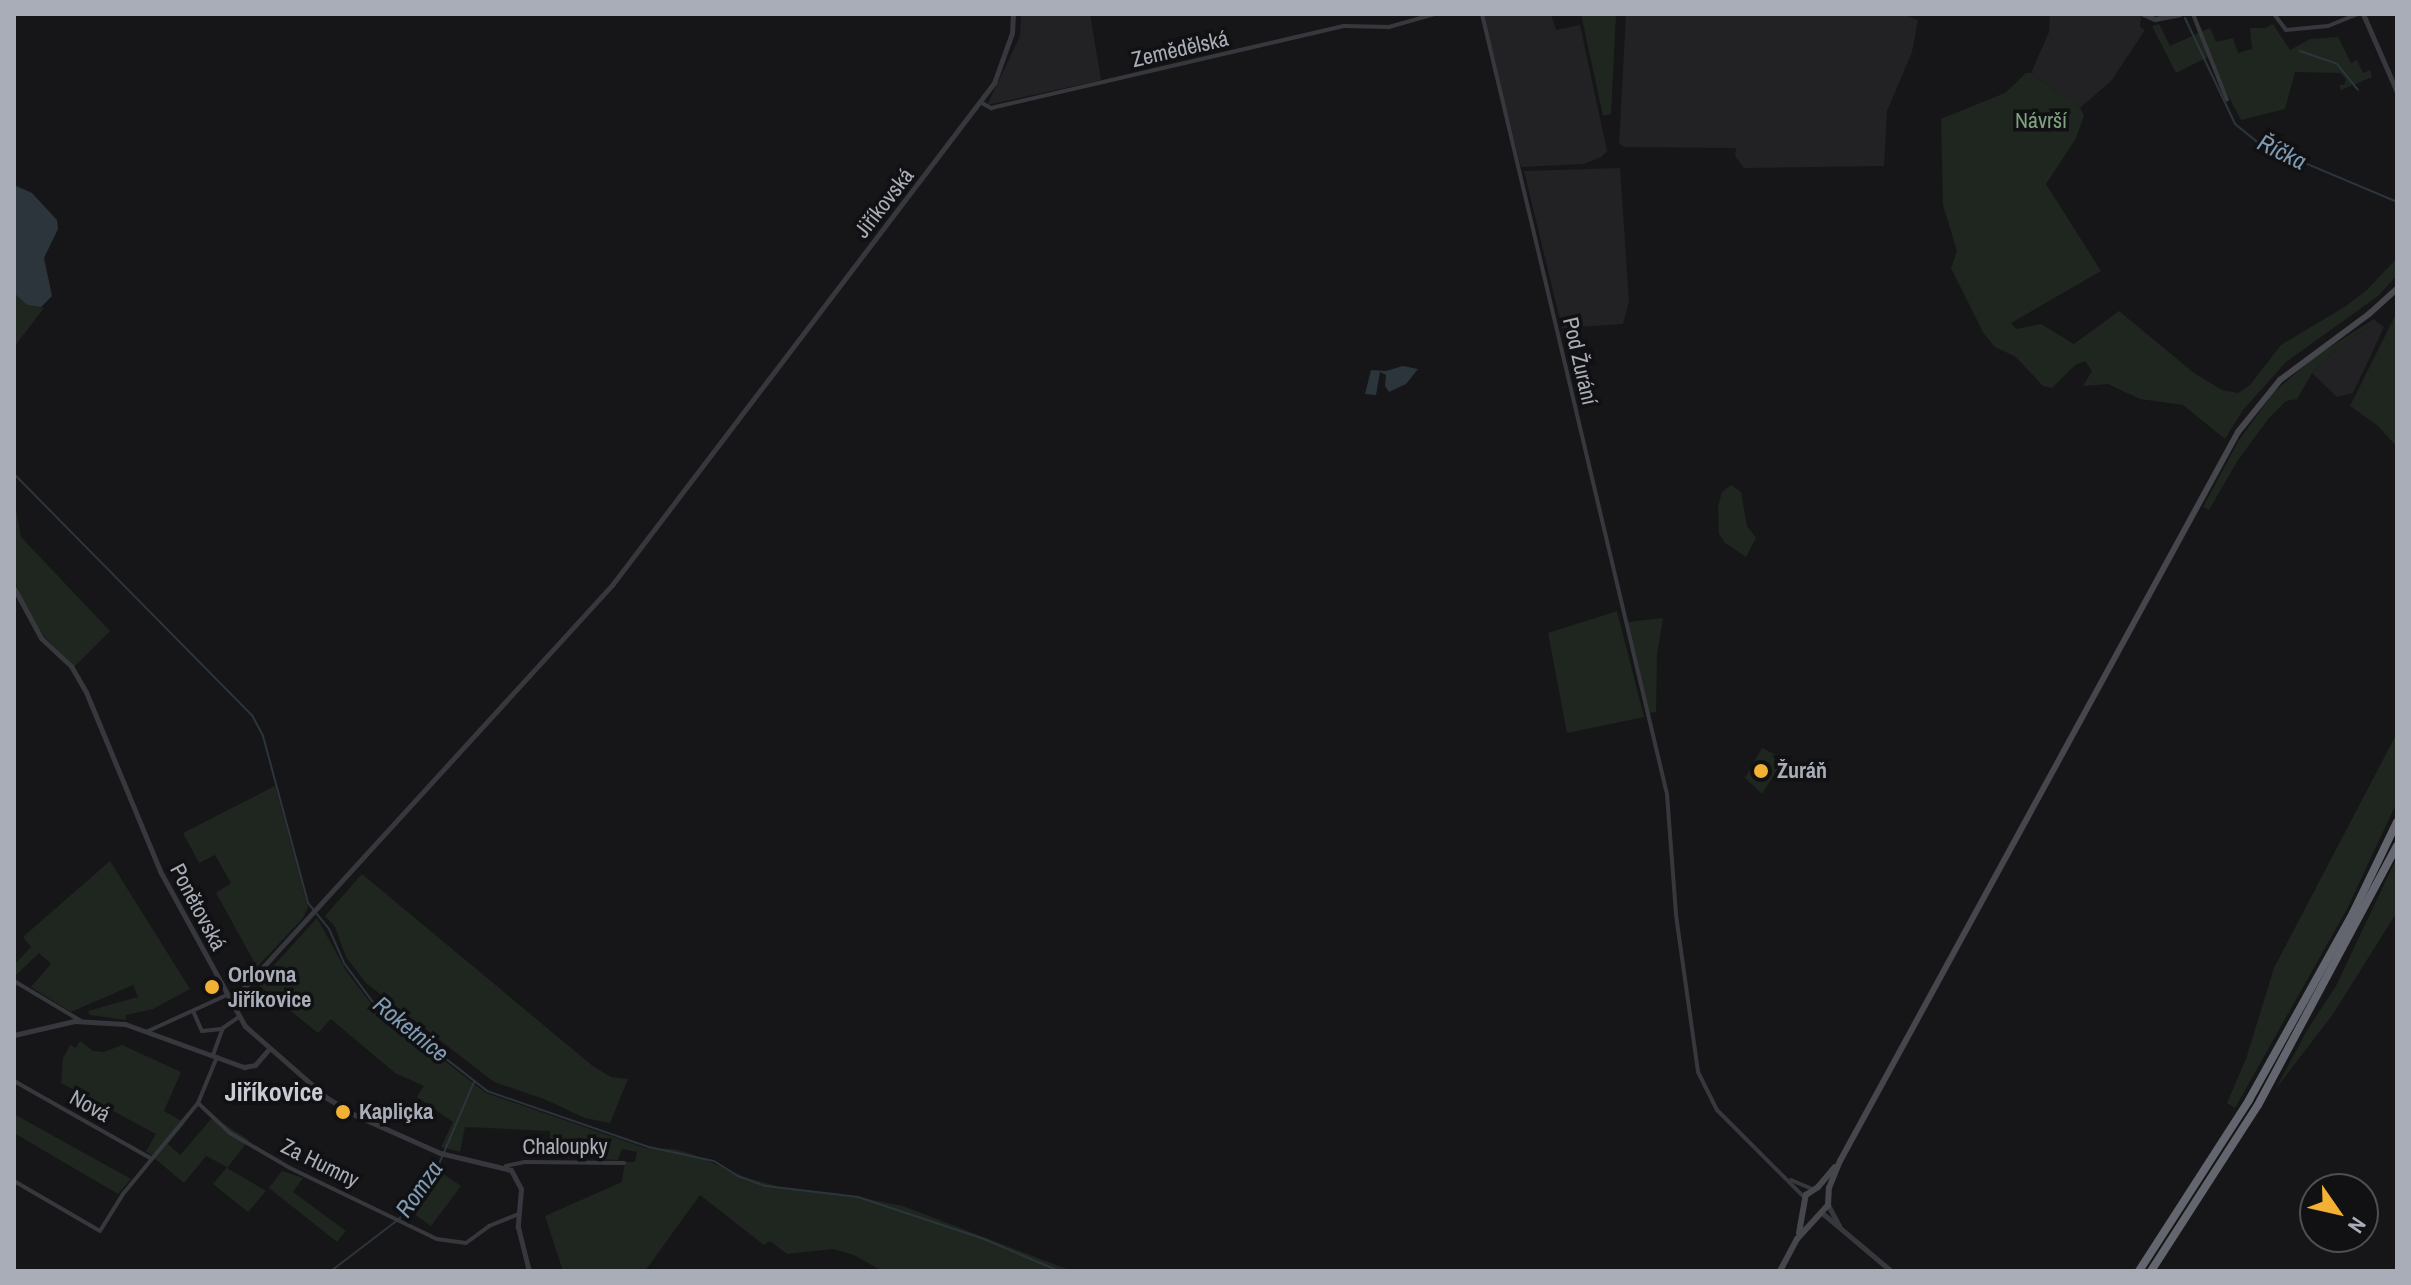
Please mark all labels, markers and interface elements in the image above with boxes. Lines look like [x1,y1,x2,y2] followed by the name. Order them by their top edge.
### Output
[1129,25,1231,73] street label: Zemědělská
[2015,108,2067,134] park label: Návrší
[2253,128,2311,176] water label: Říčka
[849,163,919,243] street label: Jiříkovská
[1557,315,1603,407] street label: Pod Žurání
[1777,758,1827,784] place label: Žuráň
[1752,762,1770,780] marker: Žuráň
[164,859,232,955] street label: Ponětovská
[228,961,311,1012] place label: Orlovna Jiříkovice
[203,978,221,996] marker: Orlovna Jiříkovice
[368,990,454,1068] water label: Roketnice
[225,1076,323,1108] district label: Jiříkovice
[65,1084,115,1128] street label: Nová
[359,1099,433,1125] place label: Kapliçka
[334,1103,352,1121] marker: Kapliçka
[277,1133,363,1193] street label: Za Humny
[522,1134,608,1160] street label: Chaloupky
[389,1155,449,1223] water label: Romza
[2299,1173,2379,1253] north arrow
[2341,1212,2373,1239] text: N

